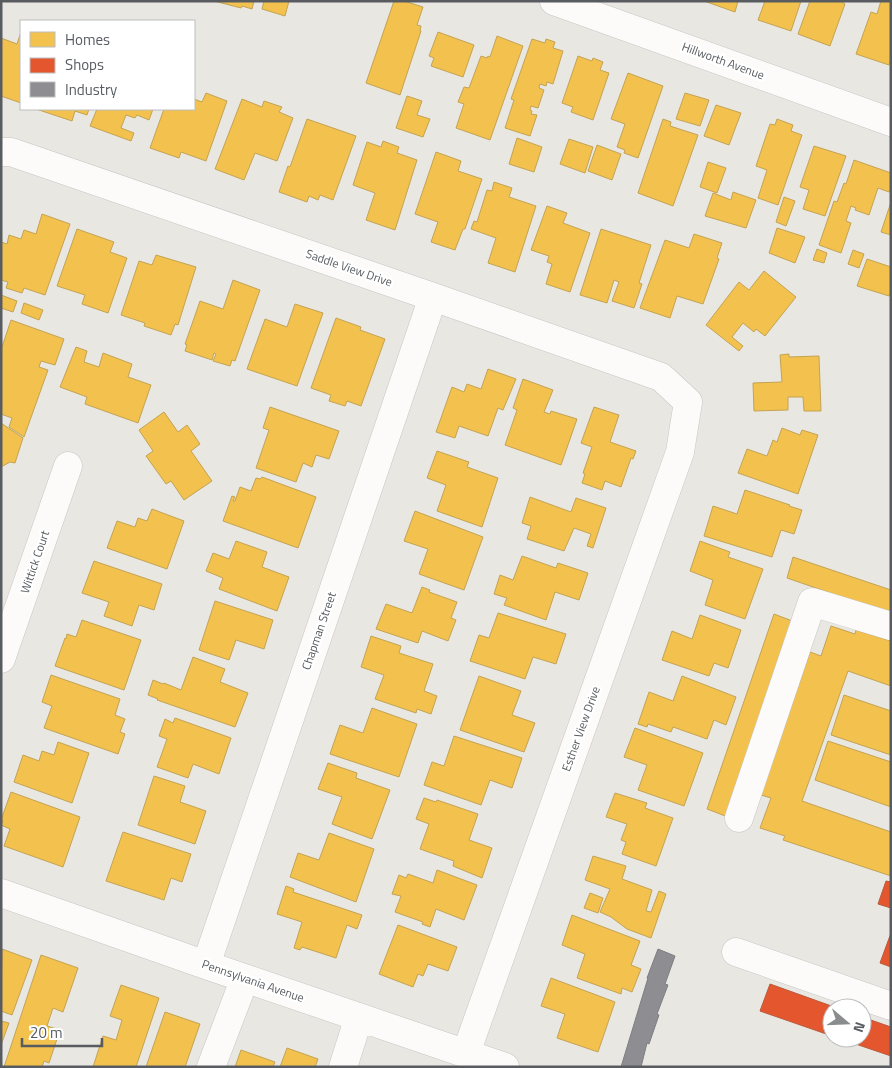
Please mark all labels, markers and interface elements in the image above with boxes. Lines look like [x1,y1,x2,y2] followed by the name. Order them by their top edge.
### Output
[20,20,195,110] legend
[65,28,110,51] text: Homes
[679,37,767,84] street label: Hillworth Avenue
[65,53,104,76] text: Shops
[65,78,117,101] text: Industry
[303,244,395,291] street label: Saddle View Drive
[15,527,54,596] street label: Wittick Court
[296,589,341,672] street label: Chapman Street
[556,684,605,774] street label: Esther View Drive
[199,954,307,1007] street label: Pennsylvania Avenue
[822,998,872,1048] north arrow
[22,1016,102,1048] scale bar
[848,1019,871,1035] text: N
[30,1021,63,1044] text: 20 m

